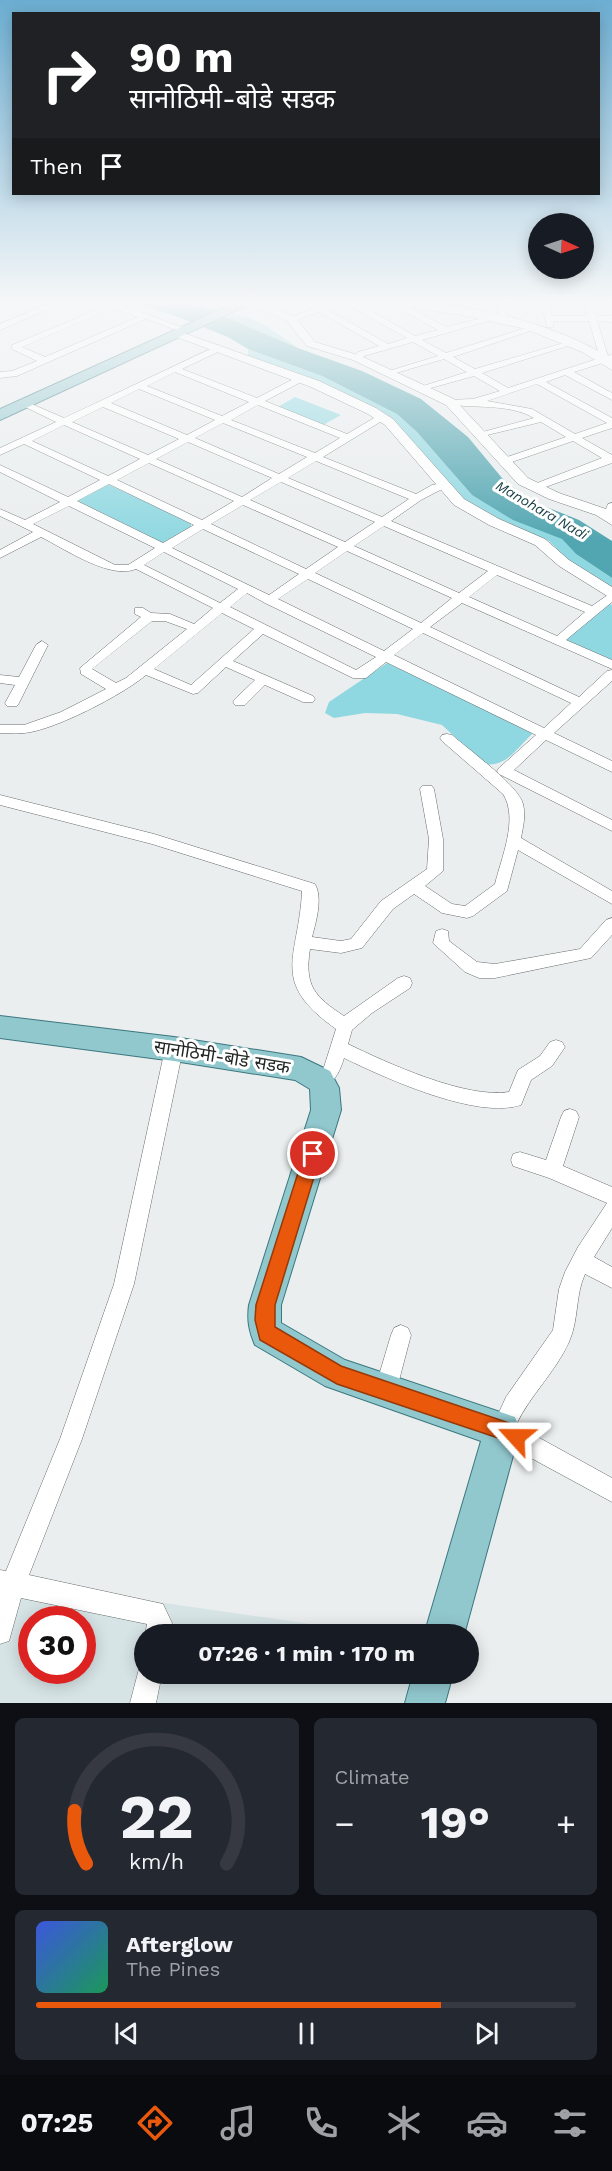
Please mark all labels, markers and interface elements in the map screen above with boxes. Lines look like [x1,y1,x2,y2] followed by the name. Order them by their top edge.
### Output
[129,33,233,82] text: 90 m
[30,36,108,114] icon: right
[129,83,335,115] text: सानोठिमी-बोडे सडक
[95,150,128,183] icon: arrive
[30,154,83,179] text: Then
[528,213,594,279] north arrow
[528,213,594,279] map controls
[493,477,591,543] water label: Manohara Nadi
[153,1035,293,1078] street label: सानोठिमी-बोडे सडक
[287,1128,338,1179] pin
[296,1137,329,1170] icon: arrive
[484,1405,548,1469] position arrow
[18,1606,96,1684] speed limit sign: 30
[198,1641,415,1666] text: 07:26 · 1 min · 170 m
[335,1765,410,1789] text: Climate
[120,1780,194,1853] text: 22
[421,1796,490,1849] text: 19°
[335,1804,354,1843] text: −
[556,1804,576,1843] text: +
[129,1849,184,1874] text: km/h
[126,1932,233,1957] text: Afterglow
[126,1957,220,1981] text: The Pines
[110,2017,143,2050] icon: previous
[290,2017,323,2050] icon: pause
[470,2017,503,2050] icon: next
[134,2102,176,2144] icon: directions
[217,2102,259,2144] icon: music
[300,2102,342,2144] icon: phone
[383,2102,425,2144] icon: climate
[466,2102,508,2144] icon: car
[549,2102,591,2144] icon: filters
[21,2107,93,2139] text: 07:25

